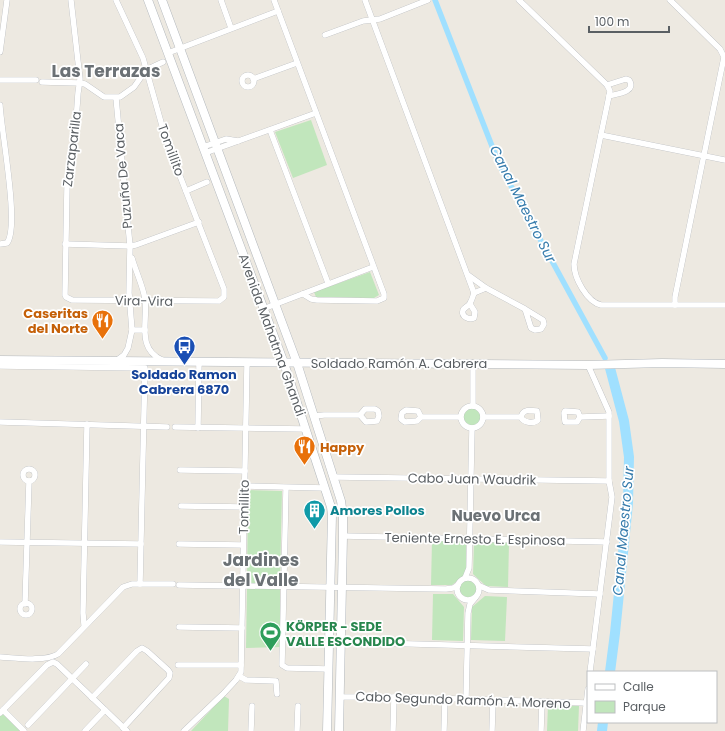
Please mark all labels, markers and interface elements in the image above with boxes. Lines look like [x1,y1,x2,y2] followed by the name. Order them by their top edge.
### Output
[589,8,669,34] scale bar
[595,13,629,30] text: 100 m
[52,59,160,83] district label: Las Terrazas
[58,110,86,188] street label: Zarzaparilla
[153,121,189,179] street label: Tomillito
[109,123,137,229] street label: Puzuña De Vaca
[485,142,562,267] water label: Canal Maestro Sur
[234,251,310,419] street label: Avenida Mahatma Ghandi
[115,291,173,311] street label: Vira-Vira
[23,304,88,338] place label: Caseritas del Norte
[90,307,116,340] restaurant icon: Caseritas del Norte
[171,333,197,366] bus stop icon: Soldado Ramon Cabrera 6870
[311,354,487,373] street label: Soldado Ramón A. Cabrera
[131,365,237,399] place label: Soldado Ramon Cabrera 6870
[291,434,317,467] restaurant icon: Happy
[320,438,365,457] place label: Happy
[607,465,639,596] water label: Canal Maestro Sur
[408,468,537,490] street label: Cabo Juan Waudrik
[234,480,254,534] street label: Tomillito
[302,497,328,530] building icon: Amores Pollos
[330,501,425,520] place label: Amores Pollos
[451,505,541,526] district label: Nuevo Urca
[384,528,566,550] street label: Teniente Ernesto E. Espinosa
[223,548,299,592] district label: Jardines del Valle
[286,617,405,651] place label: KÖRPER - SEDE VALLE ESCONDIDO
[257,620,283,653] sports icon: KÖRPER - SEDE VALLE ESCONDIDO
[587,671,717,723] legend
[623,678,654,695] text: Calle
[355,687,571,713] street label: Cabo Segundo Ramón A. Moreno
[623,698,666,715] text: Parque

